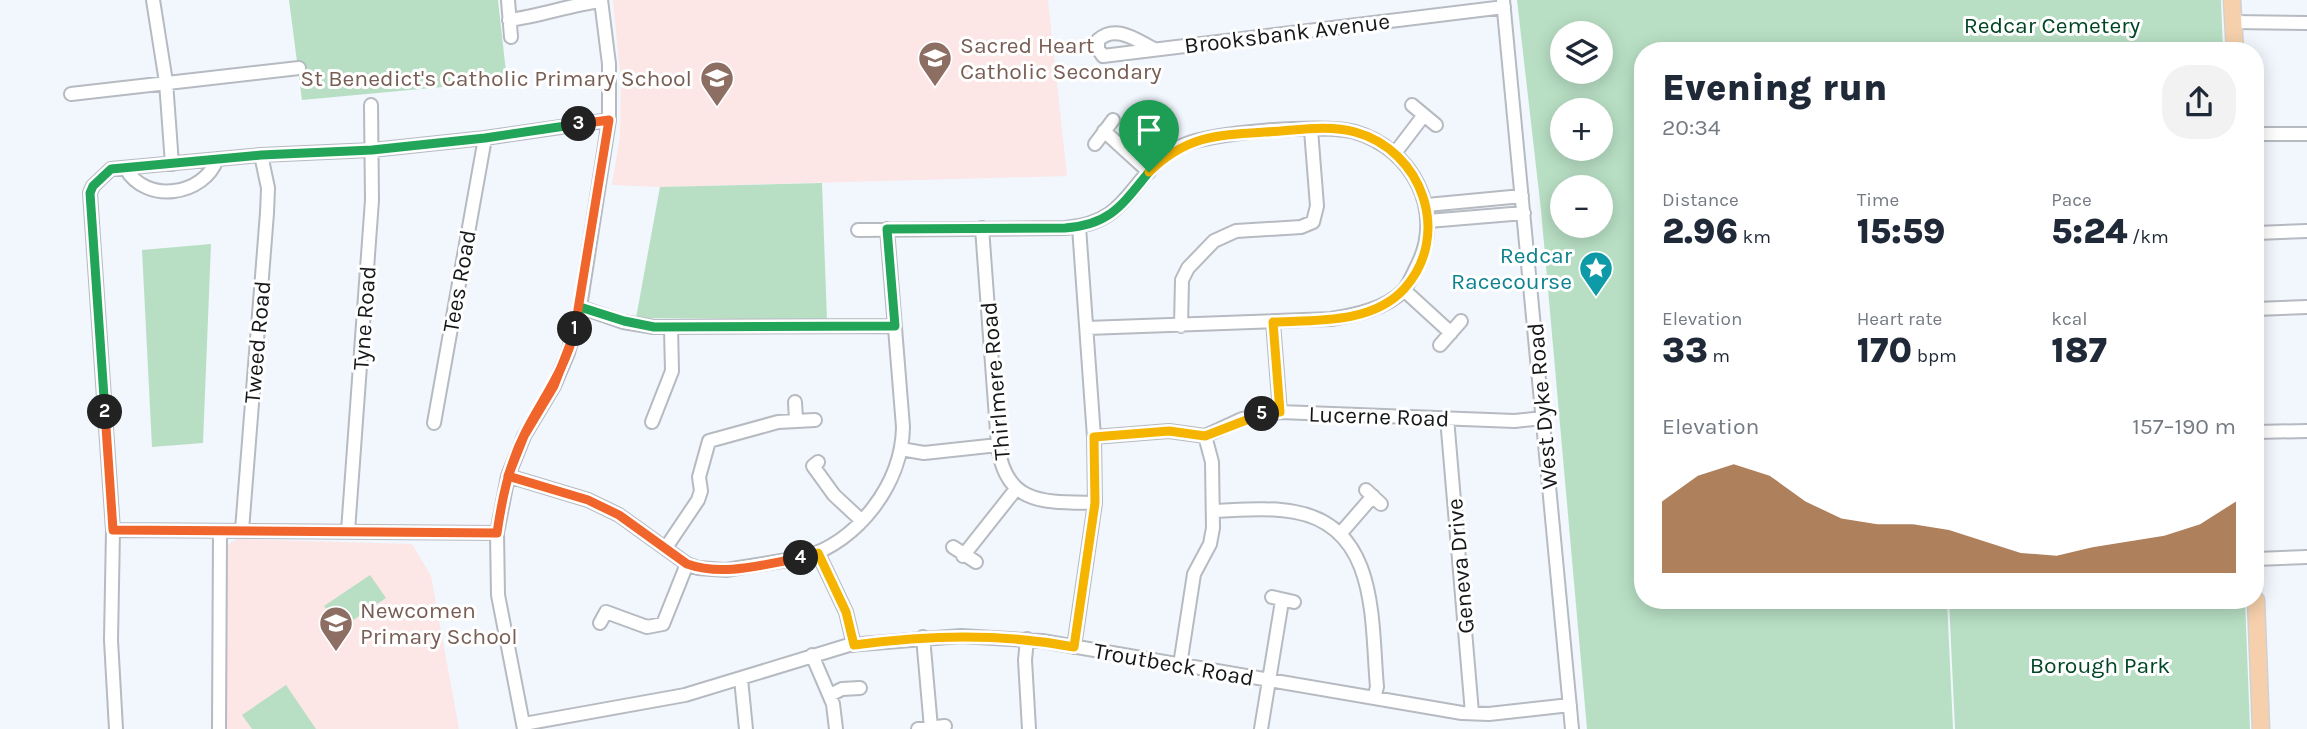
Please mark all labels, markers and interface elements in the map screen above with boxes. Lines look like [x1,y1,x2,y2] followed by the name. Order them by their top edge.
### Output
[1183,7,1391,60] street label: Brooksbank Avenue
[1964,12,2141,39] park label: Redcar Cemetery
[1550,21,1613,238] map controls
[1550,21,1613,84] button: layers
[960,32,1162,85] place label: Sacred Heart Catholic Secondary
[916,39,954,88] school or university icon: Sacred Heart Catholic Secondary
[698,59,736,108] school or university icon: St Benedict's Catholic Primary School
[300,65,692,92] place label: St Benedict's Catholic Primary School
[1662,65,1887,110] text: Evening run
[2162,65,2236,139] button: share
[1550,98,1613,161] button: +
[1119,100,1179,172] pin
[562,106,596,142] pin: 3
[1130,111,1168,149] icon: arrive
[573,112,584,134] text: 3
[1662,114,1721,141] text: 20:34
[1550,175,1613,238] button: −
[1662,189,1739,211] text: Distance
[1857,189,1899,211] text: Time
[2051,189,2092,211] text: Pace
[1662,211,1738,252] text: 2.96
[1857,211,1945,252] text: 15:59
[2051,211,2128,252] text: 5:24
[1738,226,1771,248] text: km
[2128,226,2169,248] text: /km
[437,228,482,335] street label: Tees Road
[1451,242,1573,295] place label: Redcar Racecourse
[1577,249,1615,298] place icon: Redcar Racecourse
[347,265,382,371] street label: Tyne Road
[239,279,276,405] street label: Tweed Road
[975,301,1016,461] street label: Thirlmere Road
[1662,308,1742,330] text: Elevation
[1857,308,1942,330] text: Heart rate
[2051,308,2088,330] text: kcal
[558,312,592,346] pin: 1
[571,317,578,339] text: 1
[1522,322,1563,490] street label: West Dyke Road
[1662,330,1708,371] text: 33
[1857,330,1912,371] text: 170
[2051,330,2107,371] text: 187
[1708,345,1730,367] text: m
[1912,345,1957,367] text: bpm
[88,394,122,430] pin: 2
[1244,396,1280,432] pin: 5
[99,400,110,422] text: 2
[1308,401,1450,432] street label: Lucerne Road
[1256,402,1267,424] text: 5
[1662,413,1759,440] text: Elevation
[2132,413,2236,440] text: 157–190 m
[1441,497,1480,635] street label: Geneva Drive
[784,540,818,576] pin: 4
[795,546,806,568] text: 4
[360,597,518,650] place label: Newcomen Primary School
[317,604,355,653] school or university icon: Newcomen Primary School
[1092,637,1256,692] street label: Troutbeck Road
[2030,652,2170,679] park label: Borough Park

